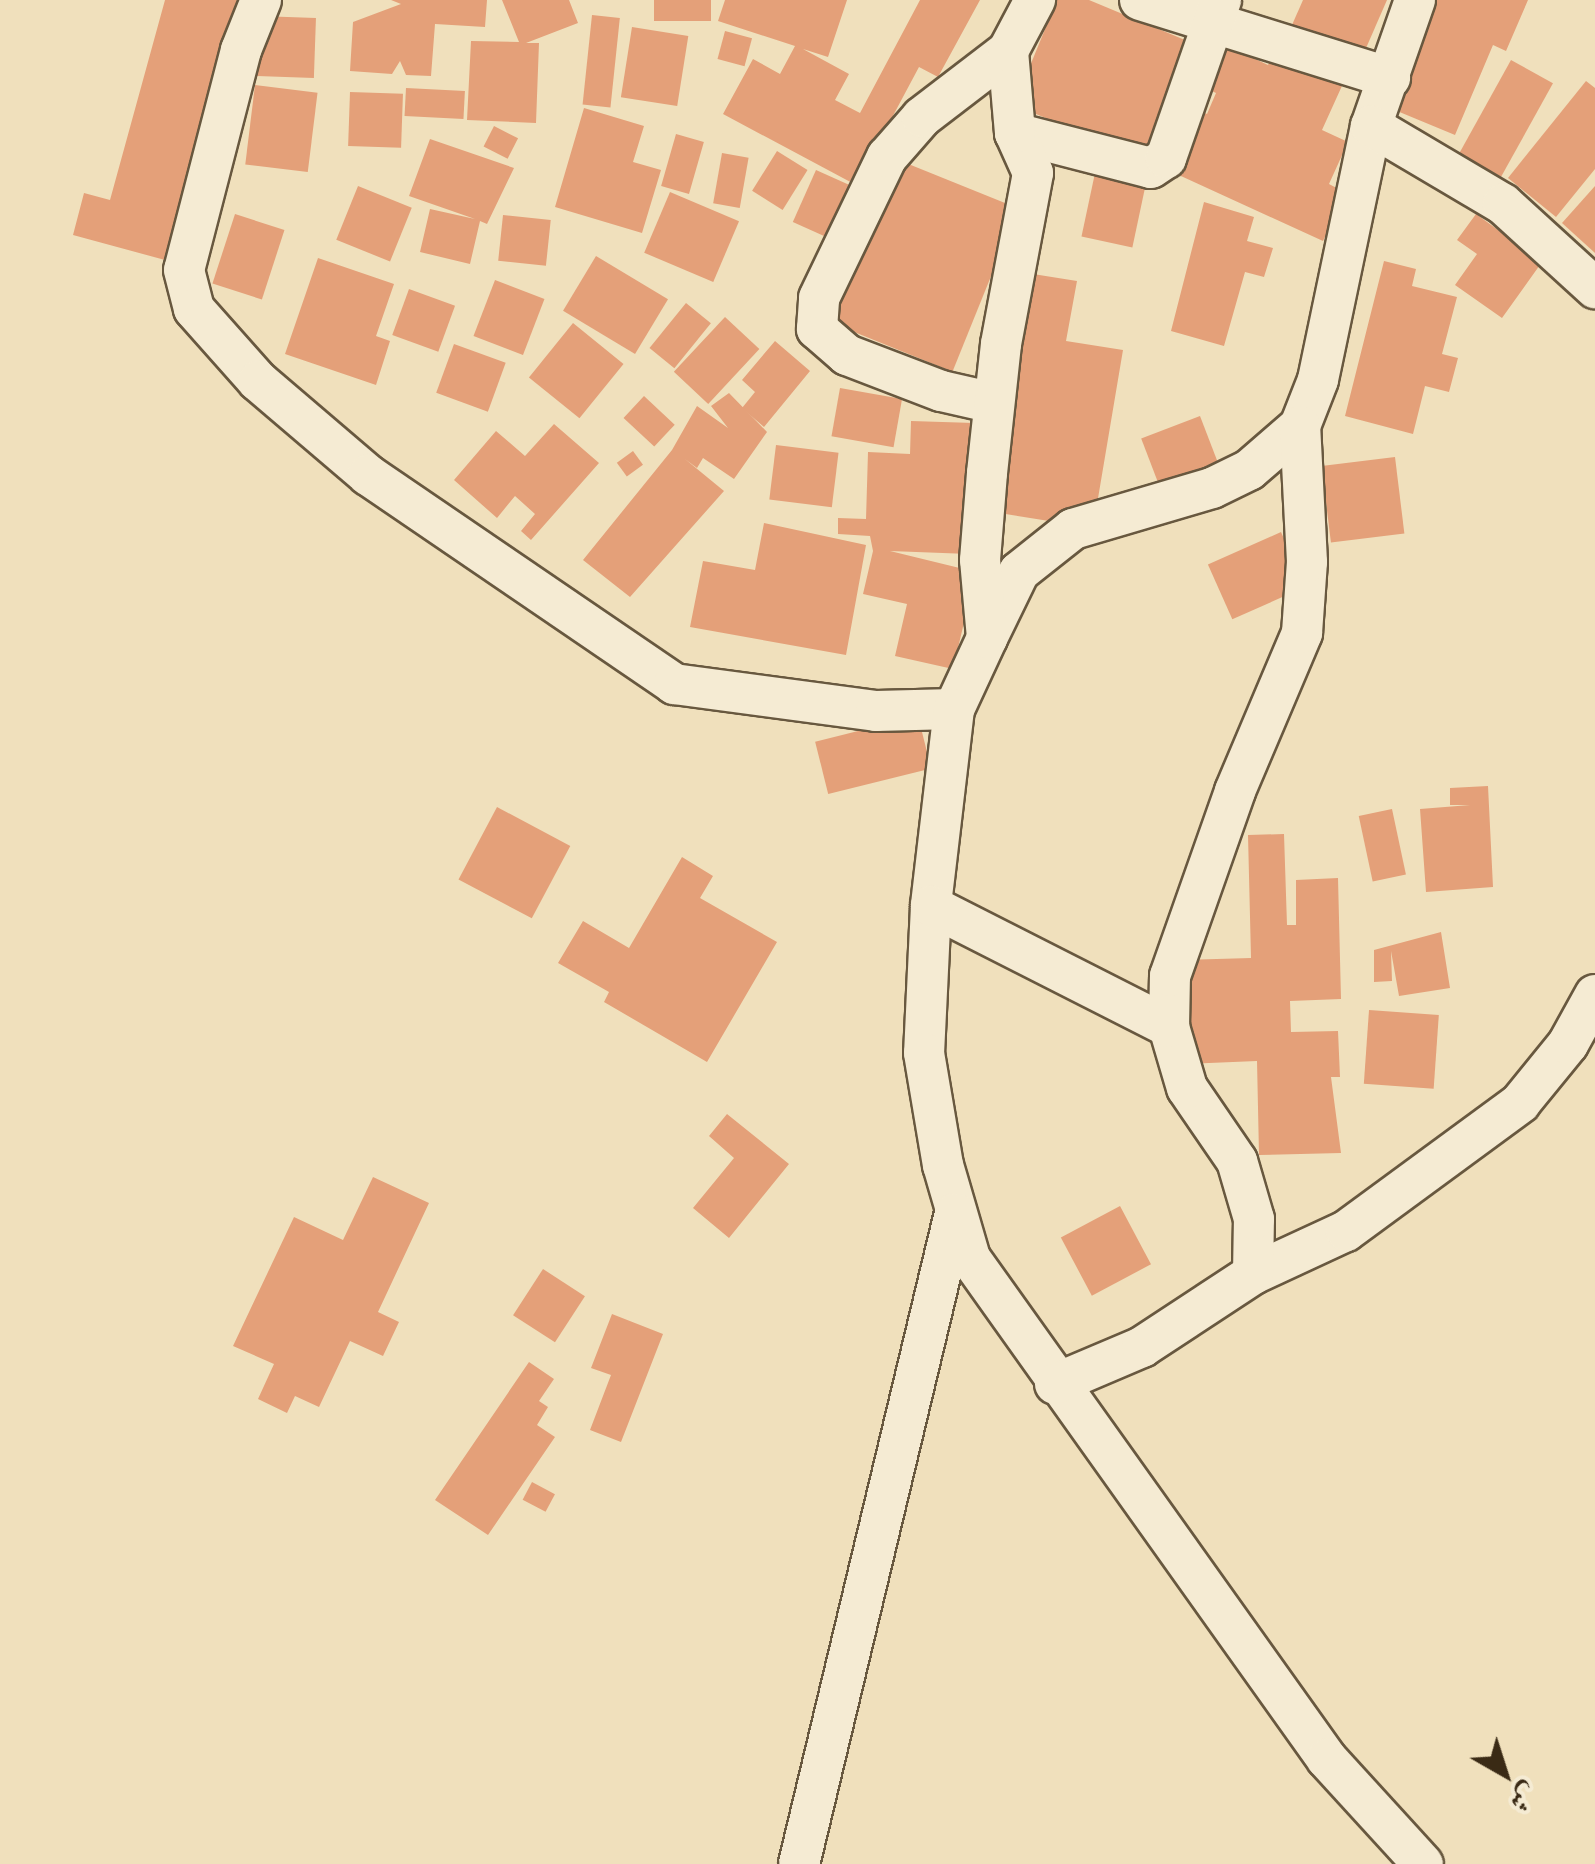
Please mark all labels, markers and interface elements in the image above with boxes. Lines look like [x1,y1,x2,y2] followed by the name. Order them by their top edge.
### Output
[1455,1724,1555,1824] north arrow
[1502,1775,1546,1820] text: ش

